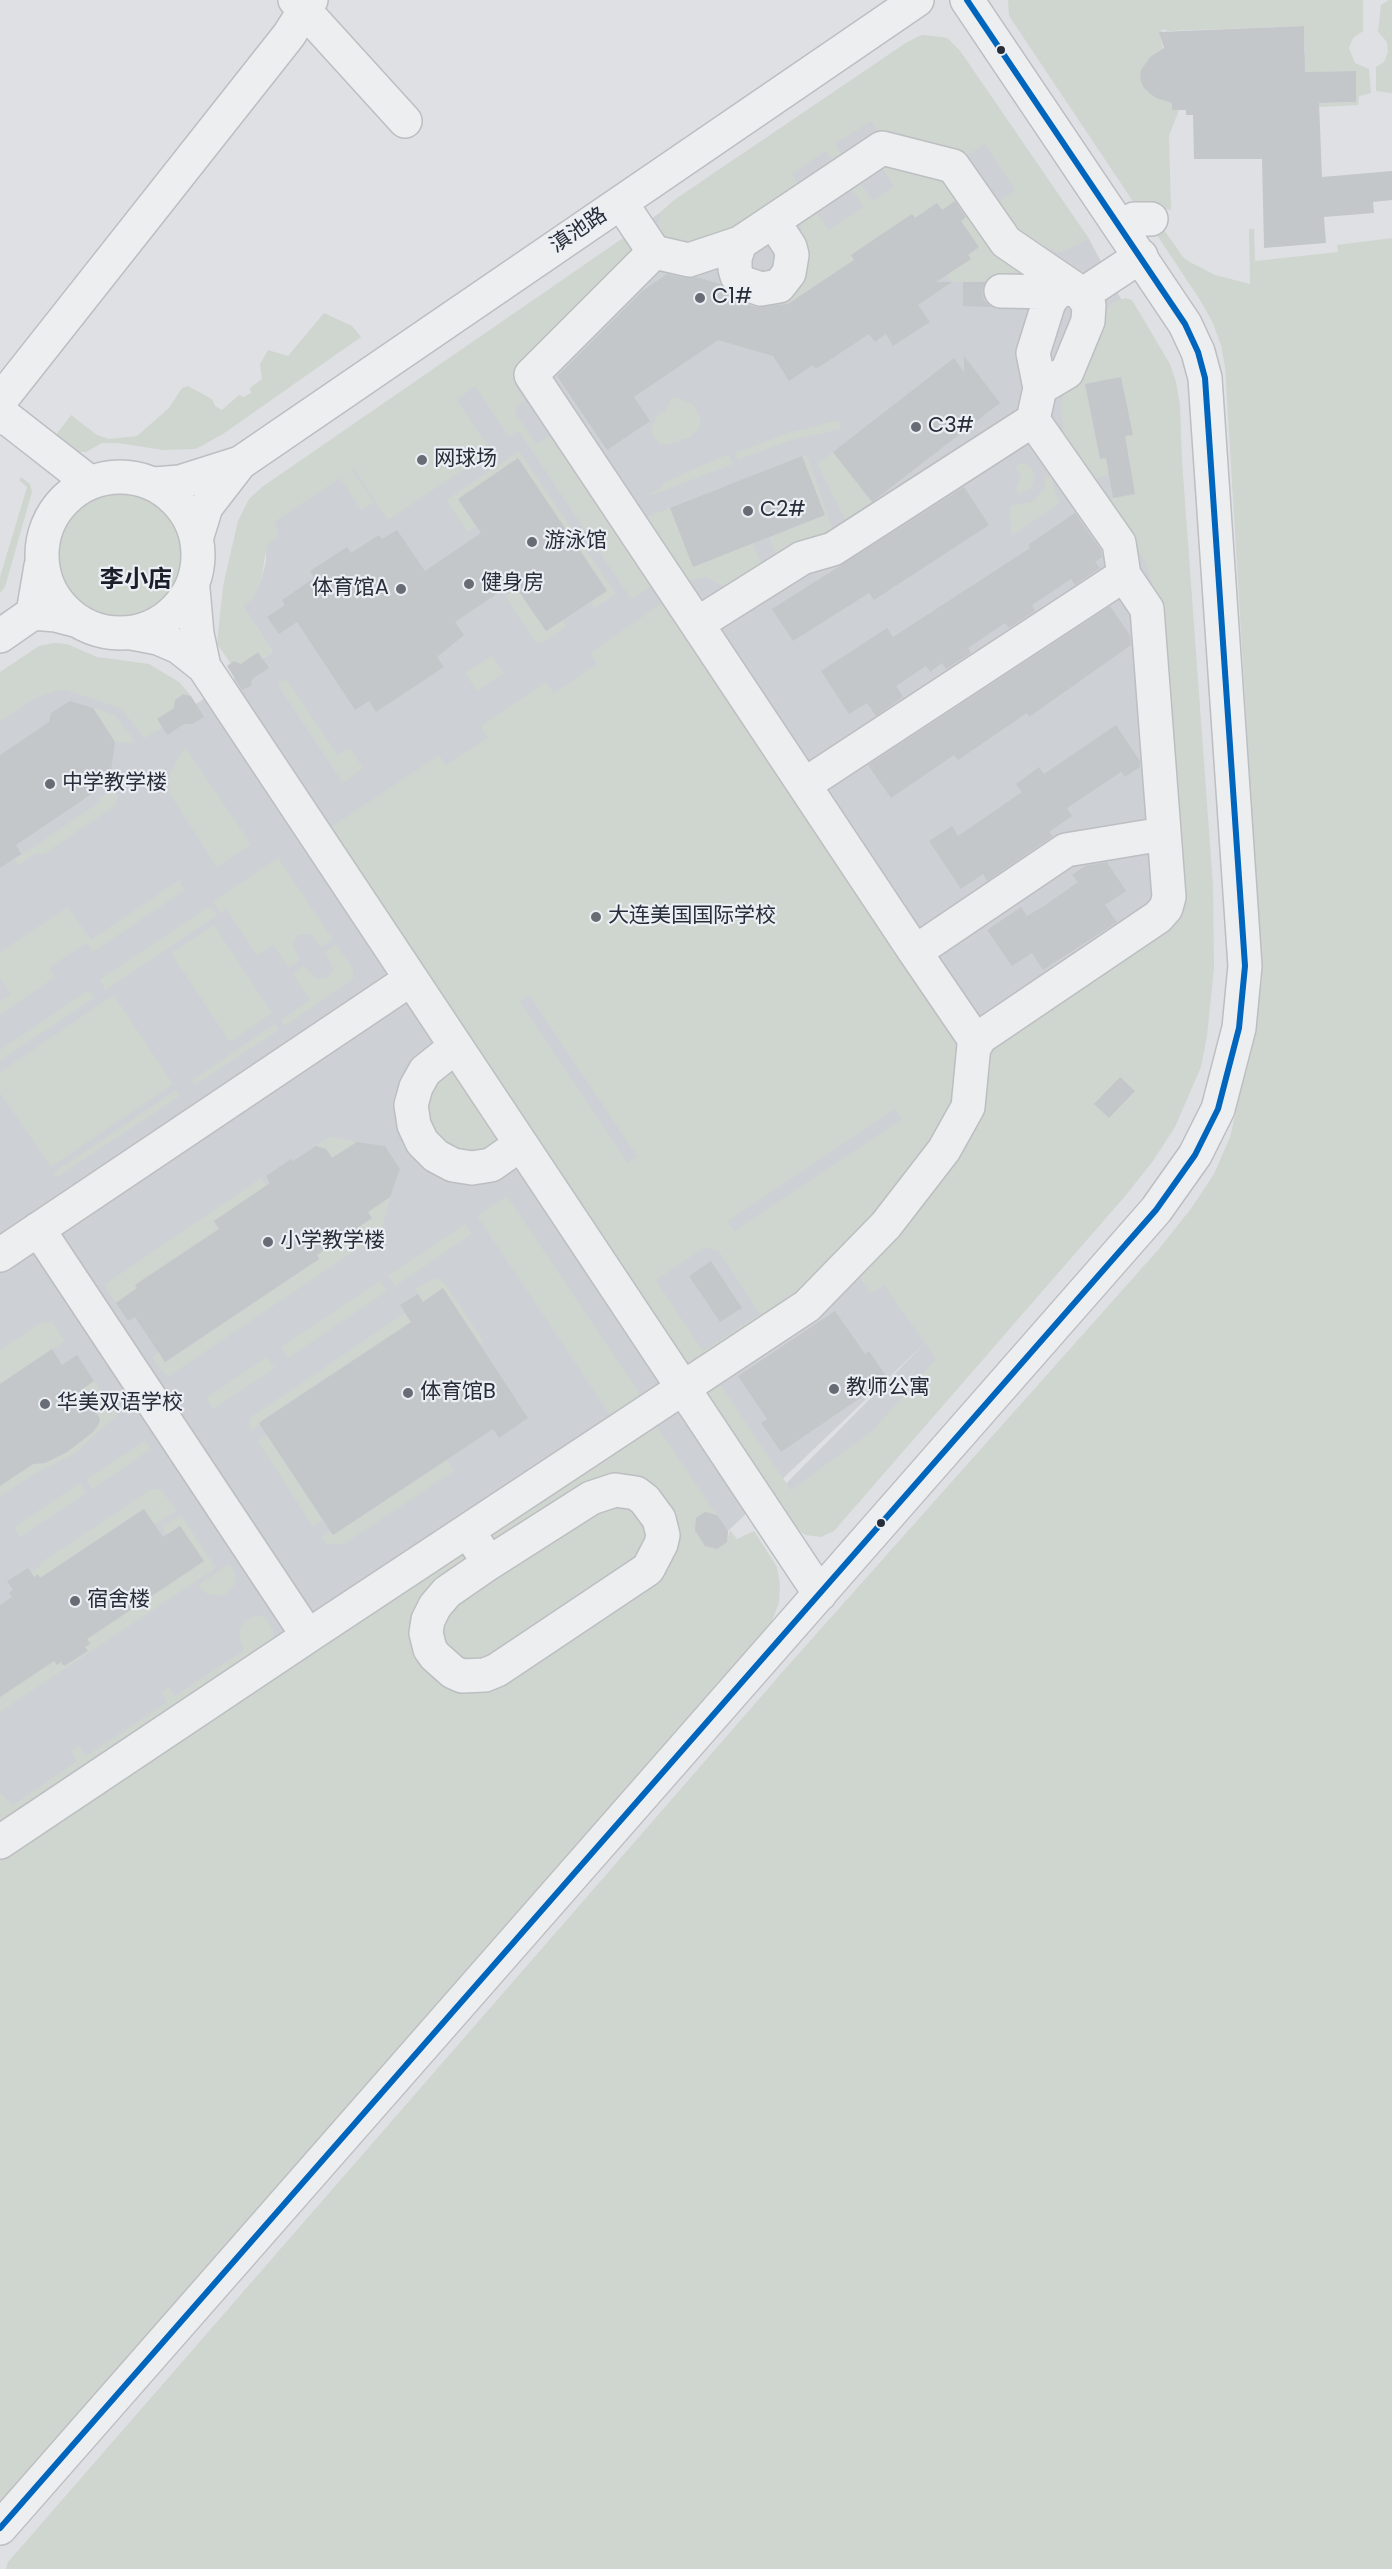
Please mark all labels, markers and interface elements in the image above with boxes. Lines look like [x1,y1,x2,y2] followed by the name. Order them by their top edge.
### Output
[995,44,1007,56] unlabelled marker
[546,203,612,259] street label: 滇池路
[712,285,753,311] place label: C1#
[693,291,707,305] marker: C1#
[928,414,974,440] place label: C3#
[909,420,923,434] marker: C3#
[434,447,497,473] place label: 网球场
[415,453,429,467] marker: 网球场
[760,498,806,524] place label: C2#
[741,504,755,518] marker: C2#
[544,529,607,555] place label: 游泳馆
[525,535,539,549] marker: 游泳馆
[100,567,172,595] district label: 李小店
[481,571,544,597] place label: 健身房
[312,576,389,602] place label: 体育馆A
[462,577,476,591] marker: 健身房
[394,582,408,596] marker: 体育馆A
[62,771,167,797] place label: 中学教学楼
[43,777,57,791] marker: 中学教学楼
[608,904,776,930] place label: 大连美国国际学校
[589,910,603,924] marker: 大连美国国际学校
[280,1229,385,1255] place label: 小学教学楼
[261,1235,275,1249] marker: 小学教学楼
[846,1376,930,1402] place label: 教师公寓
[420,1380,496,1406] place label: 体育馆B
[827,1382,841,1396] marker: 教师公寓
[401,1386,415,1400] marker: 体育馆B
[57,1391,183,1417] place label: 华美双语学校
[38,1397,52,1411] marker: 华美双语学校
[875,1517,887,1529] unlabelled marker
[87,1588,150,1614] place label: 宿舍楼
[68,1594,82,1608] marker: 宿舍楼

